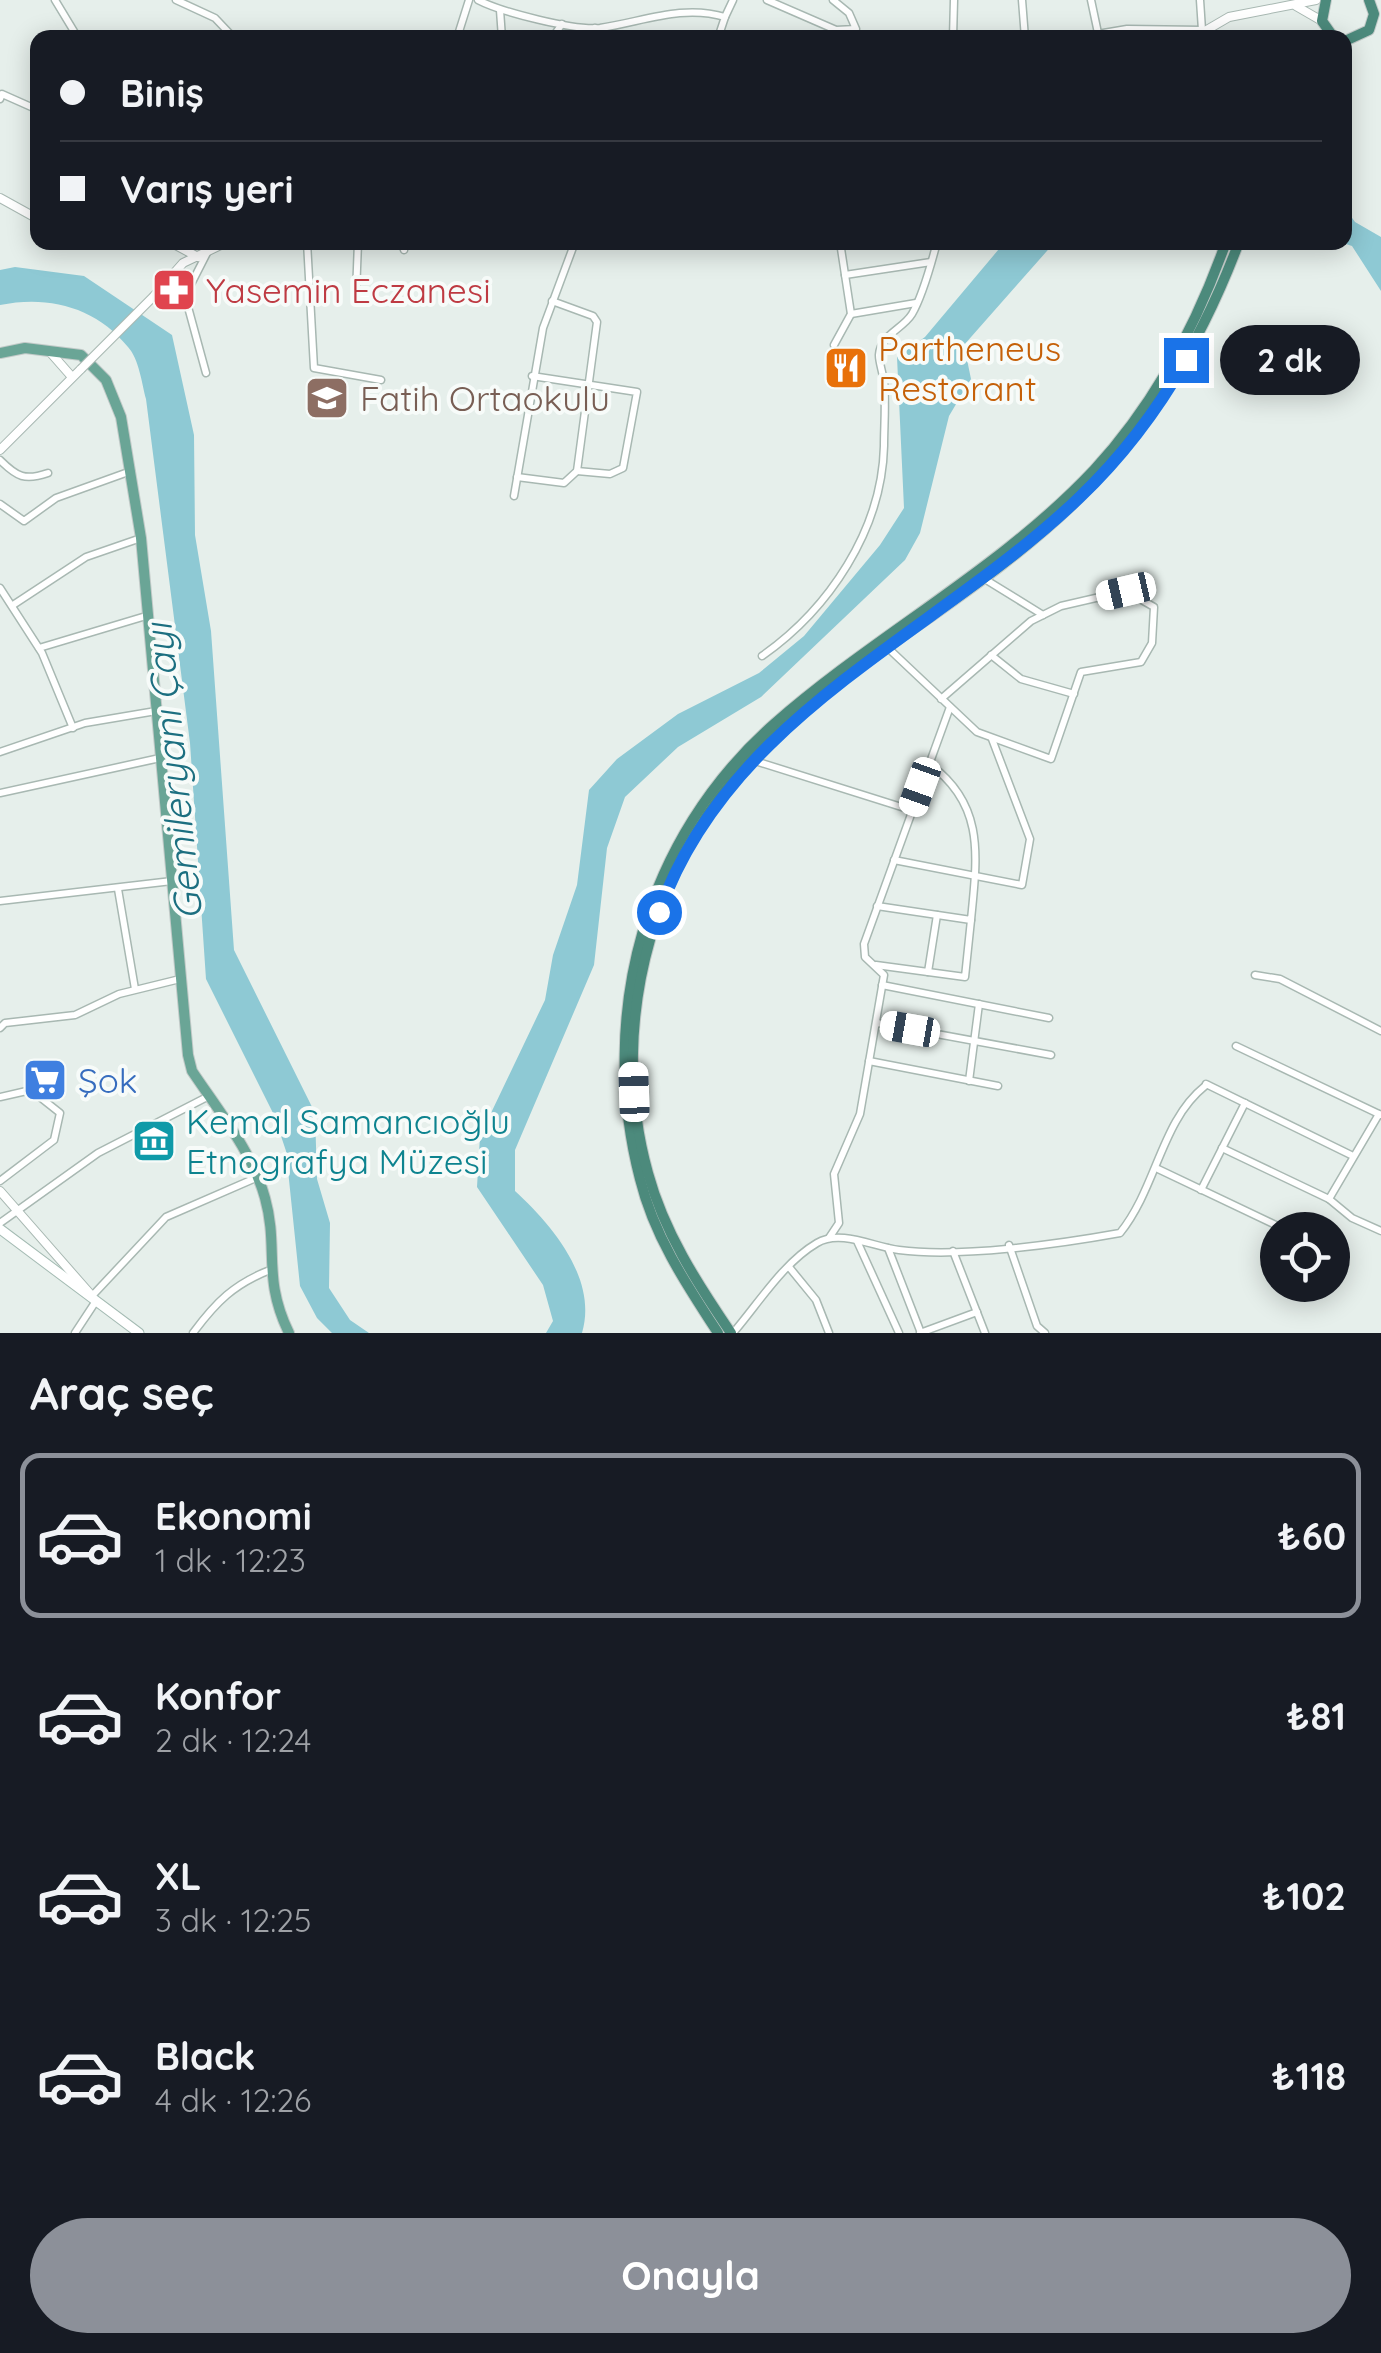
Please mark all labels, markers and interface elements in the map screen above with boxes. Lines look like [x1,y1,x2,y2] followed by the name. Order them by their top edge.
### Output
[120,69,204,117] text: Biniş
[120,165,294,213] text: Varış yeri
[151,267,197,313] pharmacy icon: Yasemin Eczanesi
[206,268,491,312] place label: Yasemin Eczanesi
[1221,325,1361,395] callout: 2 dk
[878,326,1061,410] place label: Partheneus Restorant
[1164,338,1209,383] route end
[1257,340,1323,380] text: 2 dk
[823,345,869,391] restaurant icon: Partheneus Restorant
[304,375,350,421] school or university icon: Fatih Ortaokulu
[360,376,610,420] place label: Fatih Ortaokulu
[1093,570,1159,612] car
[133,620,212,923] water label: Gemileryanı Çayı
[896,754,944,820] car
[637,890,682,935] route start
[878,1009,942,1049] car
[22,1057,68,1103] supermarket icon: Şok
[78,1058,138,1102] place label: Şok
[618,1061,650,1123] car
[186,1099,510,1183] place label: Kemal Samancıoğlu Etnografya Müzesi
[131,1118,177,1164] museum icon: Kemal Samancıoğlu Etnografya Müzesi
[1260,1212,1350,1302] map controls
[1260,1212,1350,1302] button: locate
[30,1365,214,1421] text: Araç seç
[35,1491,125,1581] icon: car
[155,1492,312,1540] text: Ekonomi
[1278,1512,1346,1560] text: ₺60
[155,1540,306,1580] text: 1 dk · 12:23
[35,1671,125,1761] icon: car
[155,1672,281,1720] text: Konfor
[1286,1692,1346,1740] text: ₺81
[155,1720,311,1760] text: 2 dk · 12:24
[35,1851,125,1941] icon: car
[155,1852,201,1900] text: XL
[1262,1872,1346,1920] text: ₺102
[155,1900,311,1940] text: 3 dk · 12:25
[35,2031,125,2121] icon: car
[155,2032,255,2080] text: Black
[1272,2052,1346,2100] text: ₺118
[155,2080,311,2120] text: 4 dk · 12:26
[30,2218,1351,2333] button: Onayla

